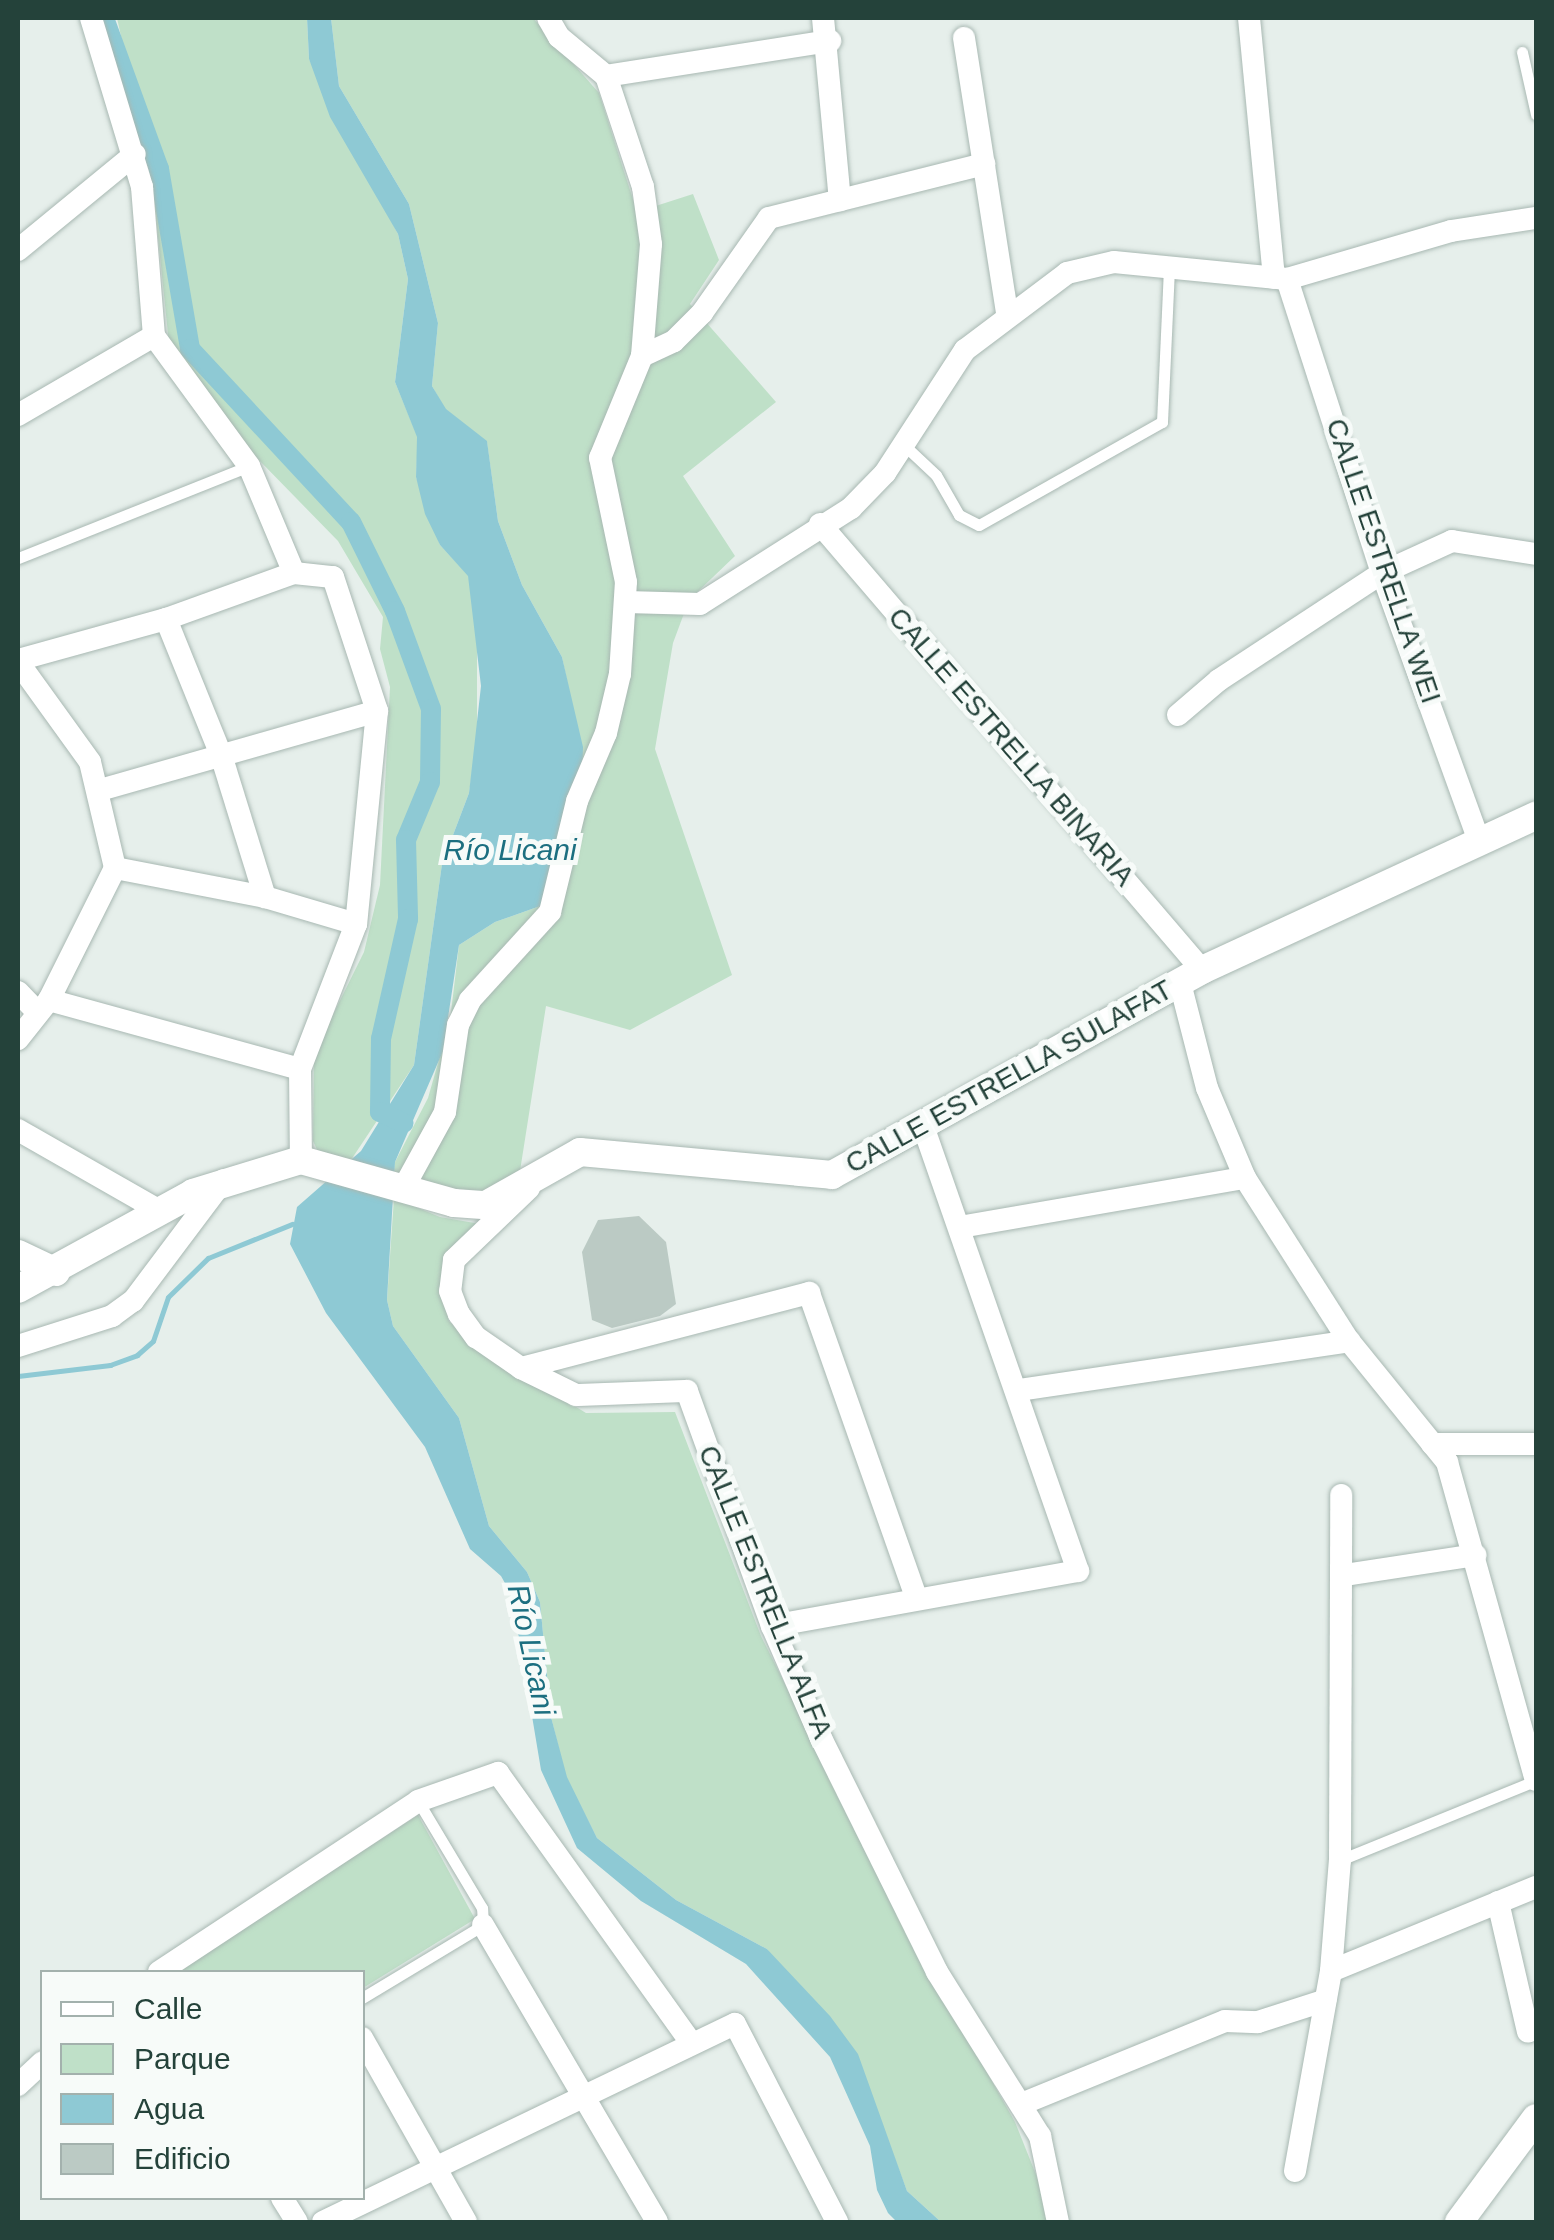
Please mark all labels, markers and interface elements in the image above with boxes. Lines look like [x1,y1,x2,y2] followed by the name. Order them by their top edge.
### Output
[1318,414,1448,708] street label: CALLE ESTRELLA WEI
[880,600,1142,894] street label: CALLE ESTRELLA BINARIA
[443,832,577,868] water label: Río Licani
[839,973,1179,1181] street label: CALLE ESTRELLA SULAFAT
[690,1439,840,1745] street label: CALLE ESTRELLA ALFA
[500,1581,562,1719] water label: Río Licani
[40,1970,365,2200] legend
[134,1992,202,2025] text: Calle
[134,2042,231,2075] text: Parque
[134,2092,204,2125] text: Agua
[134,2142,231,2175] text: Edificio

